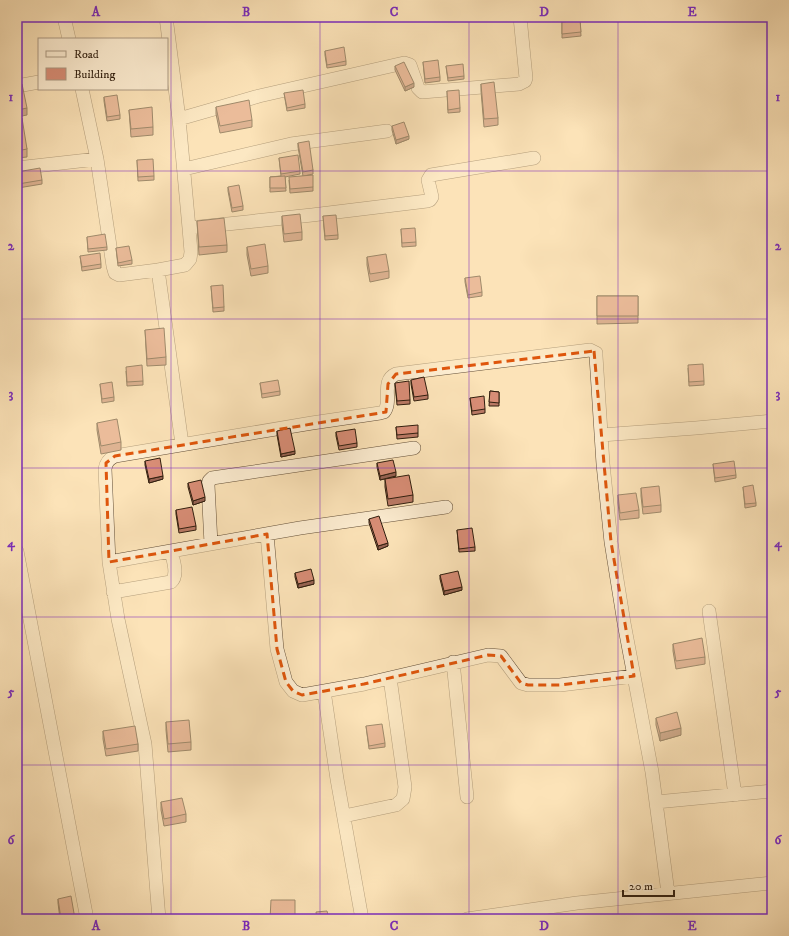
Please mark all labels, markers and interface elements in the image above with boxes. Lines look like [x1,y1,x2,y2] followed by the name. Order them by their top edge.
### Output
[91,4,101,20] text: A
[242,4,250,20] text: B
[390,4,399,20] text: C
[539,4,549,20] text: D
[687,4,697,20] text: E
[38,38,168,90] legend
[74,47,99,62] text: Road
[74,67,115,82] text: Building
[9,89,14,105] text: 1
[776,89,781,105] text: 1
[8,238,15,254] text: 2
[775,238,782,254] text: 2
[9,386,14,402] text: 3
[776,386,781,402] text: 3
[6,535,15,552] text: 4
[773,535,782,552] text: 4
[7,684,15,700] text: 5
[774,684,782,700] text: 5
[8,832,16,848] text: 6
[775,832,783,848] text: 6
[623,872,674,898] scale bar
[629,879,653,894] text: 20 m
[91,918,101,934] text: A
[242,918,250,934] text: B
[390,918,399,934] text: C
[539,918,549,934] text: D
[687,918,697,934] text: E

